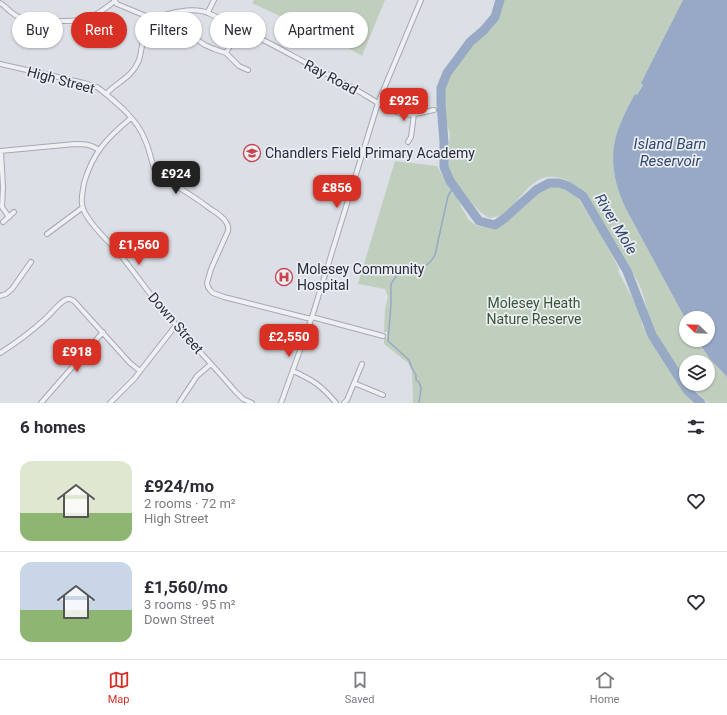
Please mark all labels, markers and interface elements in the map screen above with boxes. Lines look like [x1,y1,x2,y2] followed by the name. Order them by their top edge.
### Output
[12,12,63,48] chip: Buy
[71,12,127,48] chip: Rent
[135,12,202,48] chip: Filters
[210,12,266,48] chip: New
[274,12,368,48] chip: Apartment
[301,56,361,98] street label: Ray Road
[25,63,97,97] street label: High Street
[380,88,428,122] pin: £925
[389,93,419,108] text: £925
[634,135,706,170] water label: Island Barn Reservoir
[242,143,262,163] school or university icon: Chandlers Field Primary Academy
[265,145,475,161] place label: Chandlers Field Primary Academy
[152,161,200,195] pin: £924
[161,166,191,181] text: £924
[313,175,361,209] pin: £856
[322,180,352,195] text: £856
[591,190,641,258] water label: River Mole
[106,232,172,266] pin: £1,560
[119,237,159,252] text: £1,560
[297,261,425,293] place label: Molesey Community Hospital
[274,267,294,287] hospital icon: Molesey Community Hospital
[145,289,207,357] street label: Down Street
[486,295,582,327] park label: Molesey Heath Nature Reserve
[679,311,715,347] north arrow
[679,311,715,391] map controls
[256,324,322,358] pin: £2,550
[269,329,309,344] text: £2,550
[53,339,101,373] pin: £918
[62,344,92,359] text: £918
[679,355,715,391] button: layers
[685,416,707,438] icon: filters
[20,417,86,437] text: 6 homes
[144,476,214,496] text: £924/mo
[52,477,100,525] icon: home
[685,490,707,512] icon: heart
[144,496,236,511] text: 2 rooms · 72 m²
[144,511,208,526] text: High Street
[144,577,228,597] text: £1,560/mo
[52,578,100,626] icon: home
[685,591,707,613] icon: heart
[144,597,236,612] text: 3 rooms · 95 m²
[144,612,214,627] text: Down Street
[108,669,130,706] tab: Map
[345,669,375,706] tab: Saved
[590,669,619,706] tab: Home

